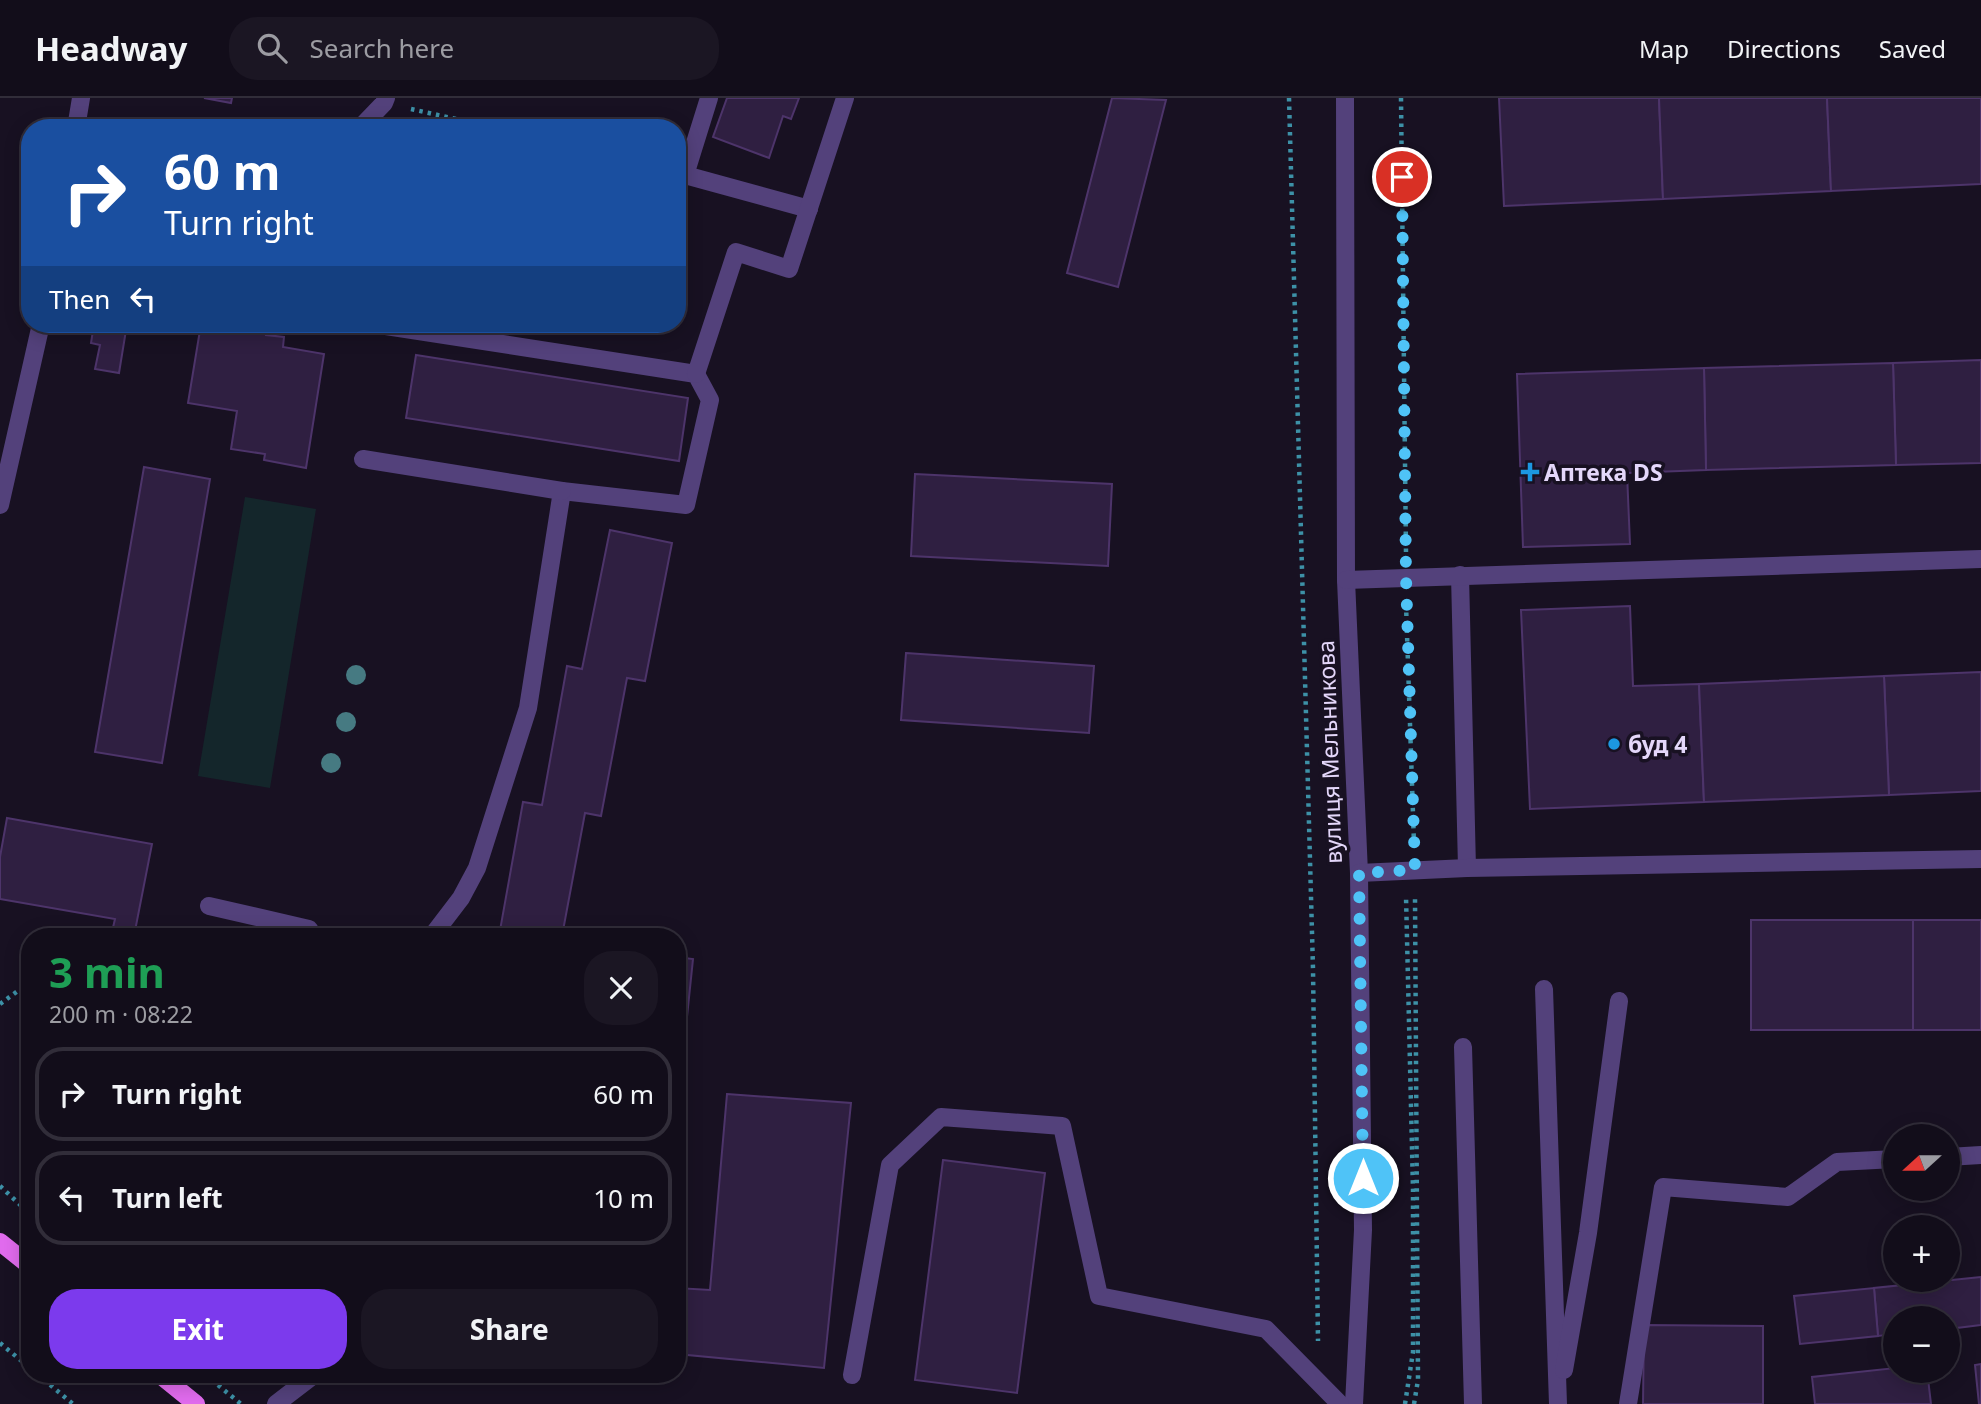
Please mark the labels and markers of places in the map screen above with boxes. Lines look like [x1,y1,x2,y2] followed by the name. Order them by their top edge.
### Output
[1372,147,1432,207] pin
[1544,456,1663,488] place label: Аптека DS
[1522,464,1538,480] marker: Аптека DS
[1628,728,1687,760] place label: буд 4
[1606,736,1622,752] marker: буд 4

